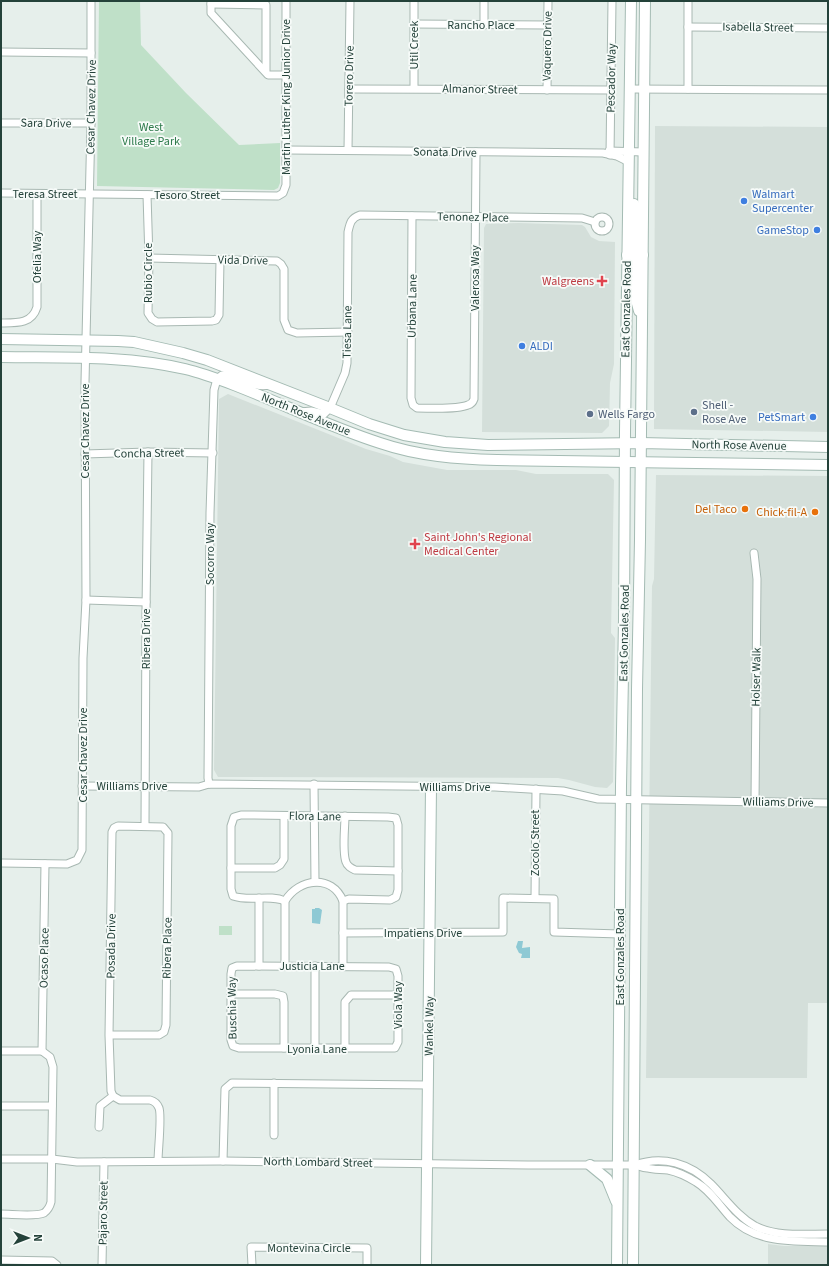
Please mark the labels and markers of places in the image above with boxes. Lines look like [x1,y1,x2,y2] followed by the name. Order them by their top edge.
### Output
[752,186,814,217] place label: Walmart Supercenter
[739,196,749,206] marker: Walmart Supercenter
[757,222,809,239] place label: GameStop
[812,225,822,235] marker: GameStop
[542,273,594,290] place label: Walgreens
[597,276,607,286] marker: Walgreens
[530,338,553,355] place label: ALDI
[517,341,527,351] marker: ALDI
[702,397,747,428] place label: Shell - Rose Ave
[598,406,655,423] place label: Wells Fargo
[689,407,699,417] marker: Shell - Rose Ave
[585,409,595,419] marker: Wells Fargo
[758,409,805,426] place label: PetSmart
[808,412,818,422] marker: PetSmart
[695,501,737,518] place label: Del Taco
[740,504,750,514] marker: Del Taco
[756,504,807,521] place label: Chick-fil-A
[810,507,820,517] marker: Chick-fil-A
[424,529,532,560] place label: Saint John's Regional Medical Center
[409,538,421,550] marker: Saint John's Regional Medical Center

